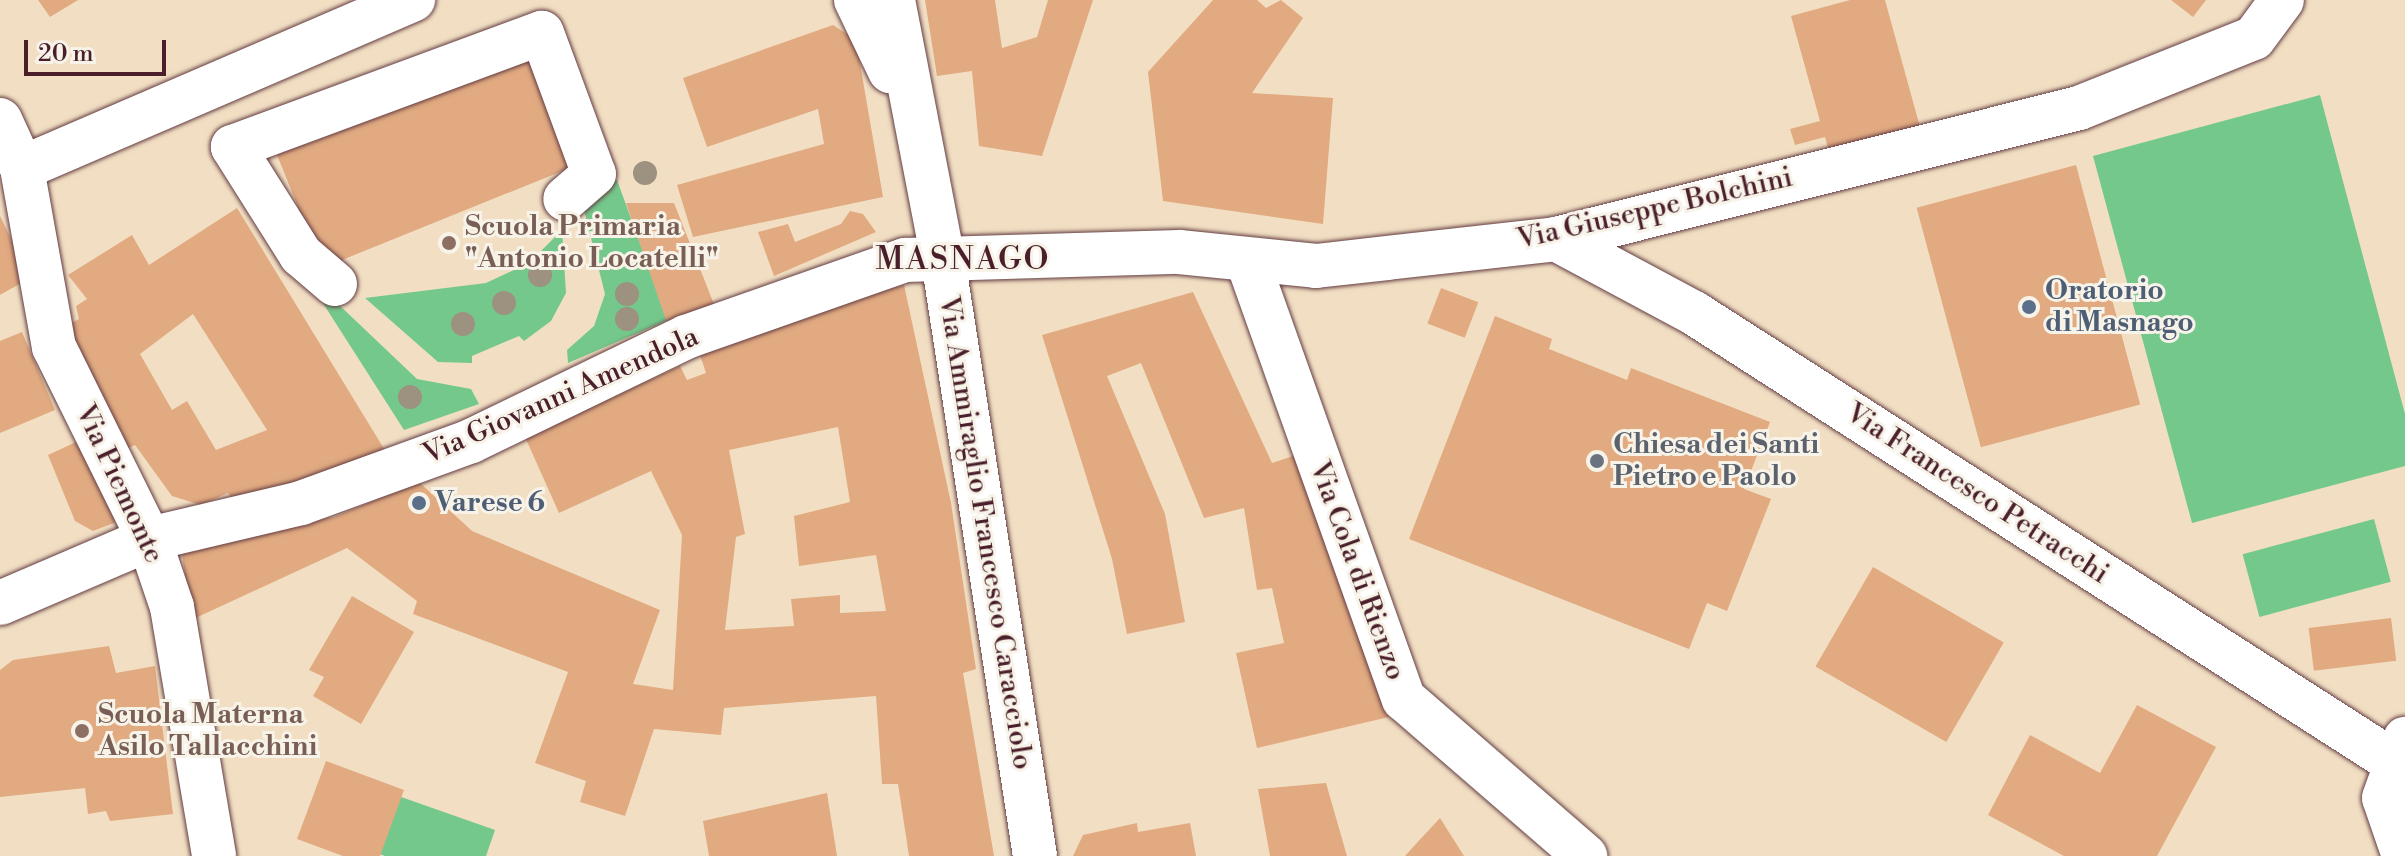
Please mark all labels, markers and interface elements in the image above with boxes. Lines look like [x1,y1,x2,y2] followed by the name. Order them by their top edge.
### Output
[28,24,170,74] scale bar
[38,39,94,69] text: 20 m
[1514,161,1796,257] street label: Via Giuseppe Bolchini
[465,210,719,276] place label: Scuola Primaria "Antonio Locatelli"
[440,234,458,252] marker: Scuola Primaria "Antonio Locatelli"
[875,240,1051,278] district label: MASNAGO
[2045,274,2194,340] place label: Oratorio di Masnago
[931,294,1039,772] street label: Via Ammiraglio Francesco Caracciolo
[2020,298,2038,316] marker: Oratorio di Masnago
[418,320,704,472] street label: Via Giovanni Amendola
[1839,397,2115,591] street label: Via Francesco Petracchi
[68,399,170,569] street label: Via Piemonte
[1613,428,1819,494] place label: Chiesa dei Santi Pietro e Paolo
[1588,452,1606,470] marker: Chiesa dei Santi Pietro e Paolo
[1302,457,1412,685] street label: Via Cola di Rienzo
[435,486,545,520] place label: Varese 6
[410,494,428,512] marker: Varese 6
[98,698,317,764] place label: Scuola Materna Asilo Tallacchini
[73,722,91,740] marker: Scuola Materna Asilo Tallacchini

